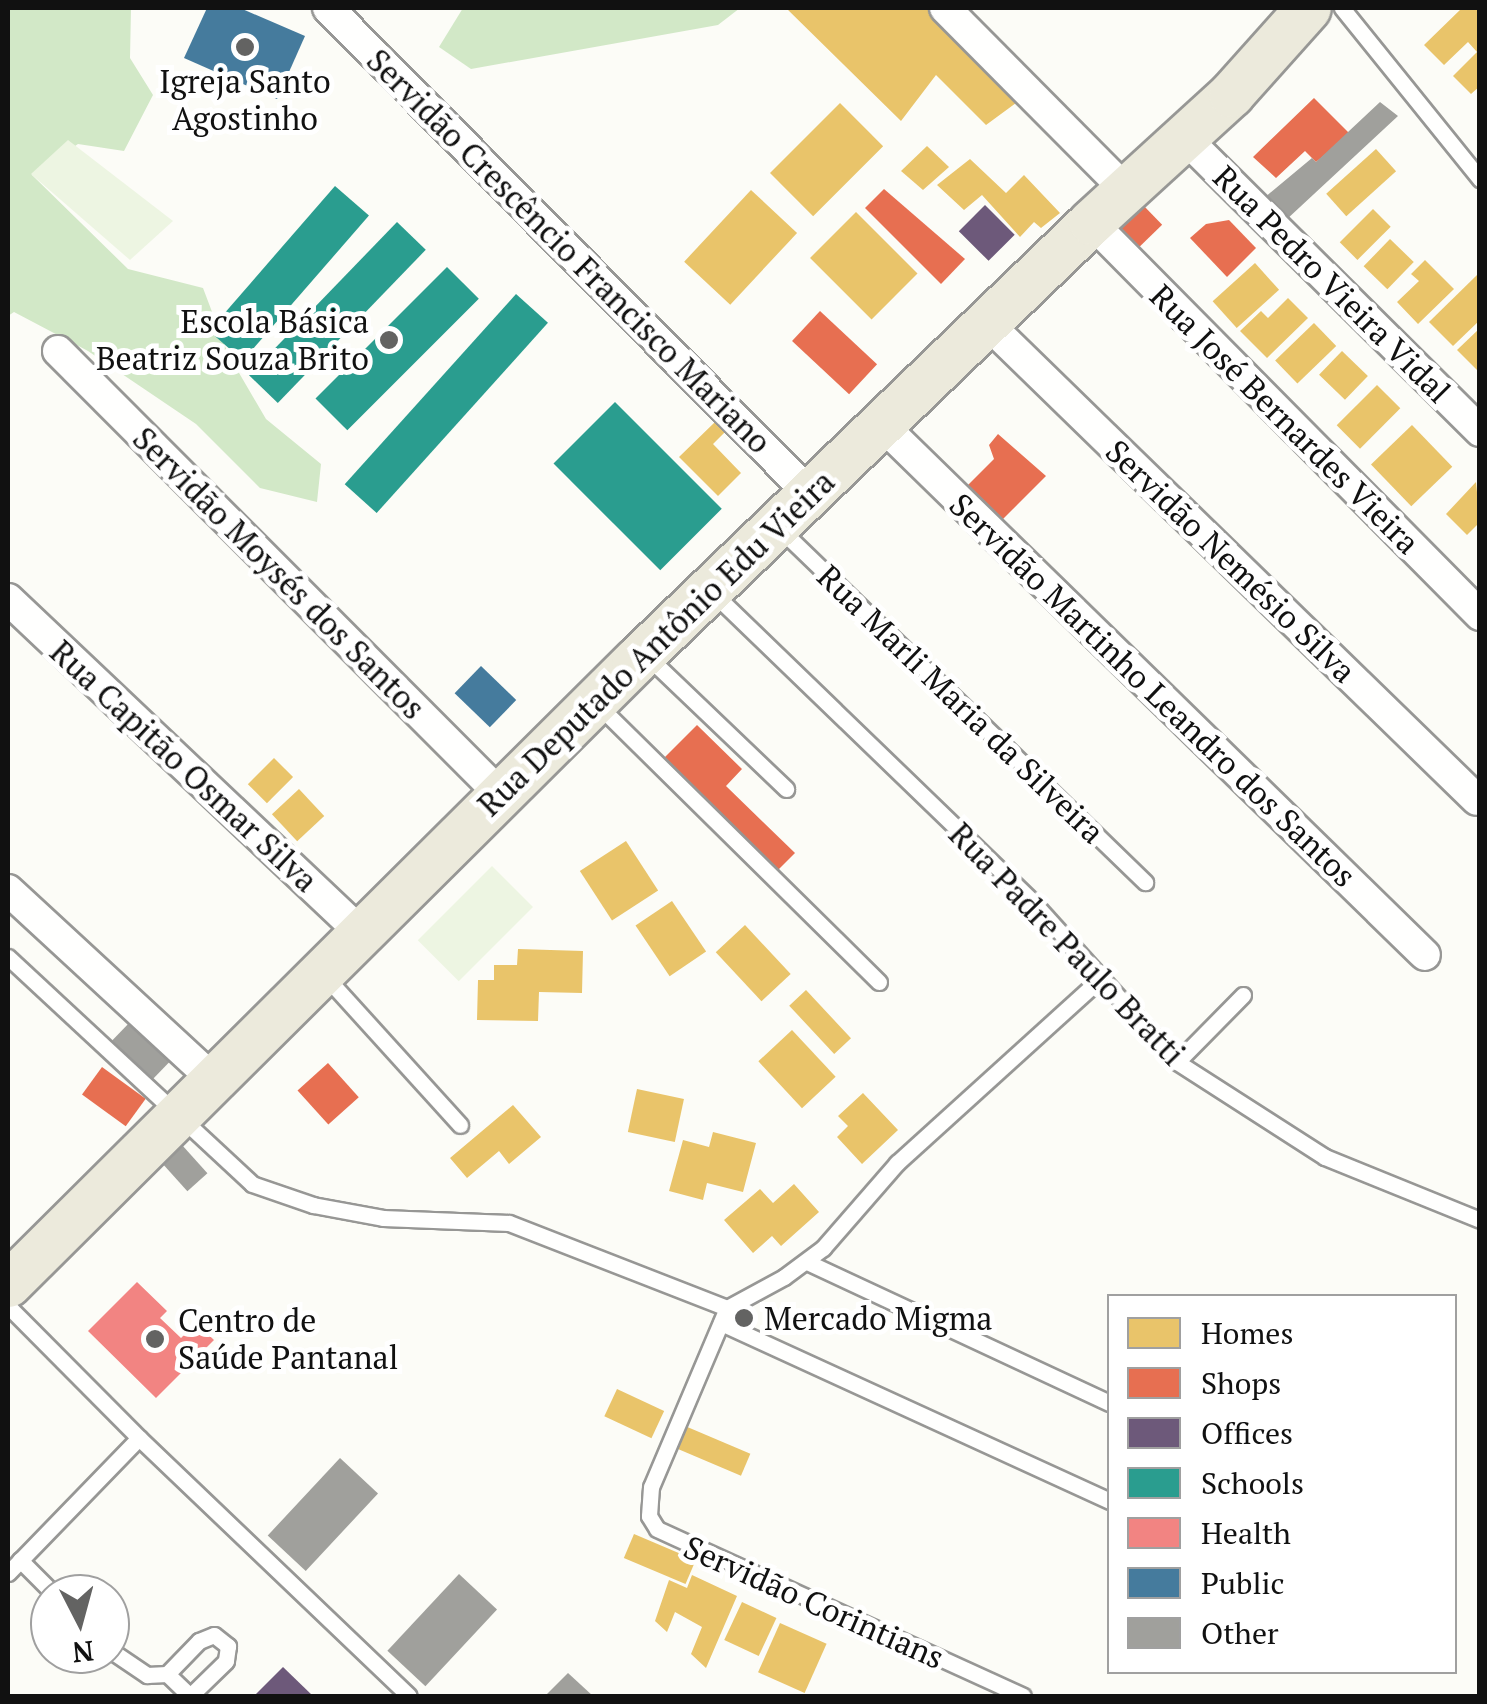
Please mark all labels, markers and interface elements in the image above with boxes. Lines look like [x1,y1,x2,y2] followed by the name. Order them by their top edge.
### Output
[234,36,256,58] marker: Igreja Santo Agostinho
[359,41,779,461] street label: Servidão Crescêncio Francisco Mariano
[159,63,331,138] place label: Igreja Santo Agostinho
[1205,157,1459,411] street label: Rua Pedro Vieira Vidal
[1142,276,1428,562] street label: Rua José Bernardes Vieira
[96,303,369,378] place label: Escola Básica Beatriz Souza Brito
[378,329,400,351] marker: Escola Básica Beatriz Souza Brito
[125,419,433,727] street label: Servidão Moysés dos Santos
[1098,432,1364,690] street label: Servidão Nemésio Silva
[469,462,843,824] street label: Rua Deputado Antônio Edu Vieira
[942,485,1364,895] street label: Servidão Martinho Leandro dos Santos
[810,557,1112,851] street label: Rua Marli Maria da Silveira
[43,632,325,900] street label: Rua Capitão Osmar Silva
[941,815,1193,1073] street label: Rua Padre Paulo Bratti
[1107,1294,1457,1674] legend
[764,1299,992,1337] place label: Mercado Migma
[178,1302,398,1377] place label: Centro de Saúde Pantanal
[733,1307,755,1329] marker: Mercado Migma
[1201,1313,1293,1353] text: Homes
[142,1326,168,1352] marker: Centro de Saúde Pantanal
[1201,1363,1281,1403] text: Shops
[1201,1413,1293,1453] text: Offices
[1201,1463,1304,1503] text: Schools
[1201,1513,1291,1553] text: Health
[678,1527,950,1677] street label: Servidão Corintians
[1201,1563,1284,1603] text: Public
[30,1574,130,1674] north arrow
[1201,1613,1279,1653] text: Other
[70,1633,95,1672] text: N

